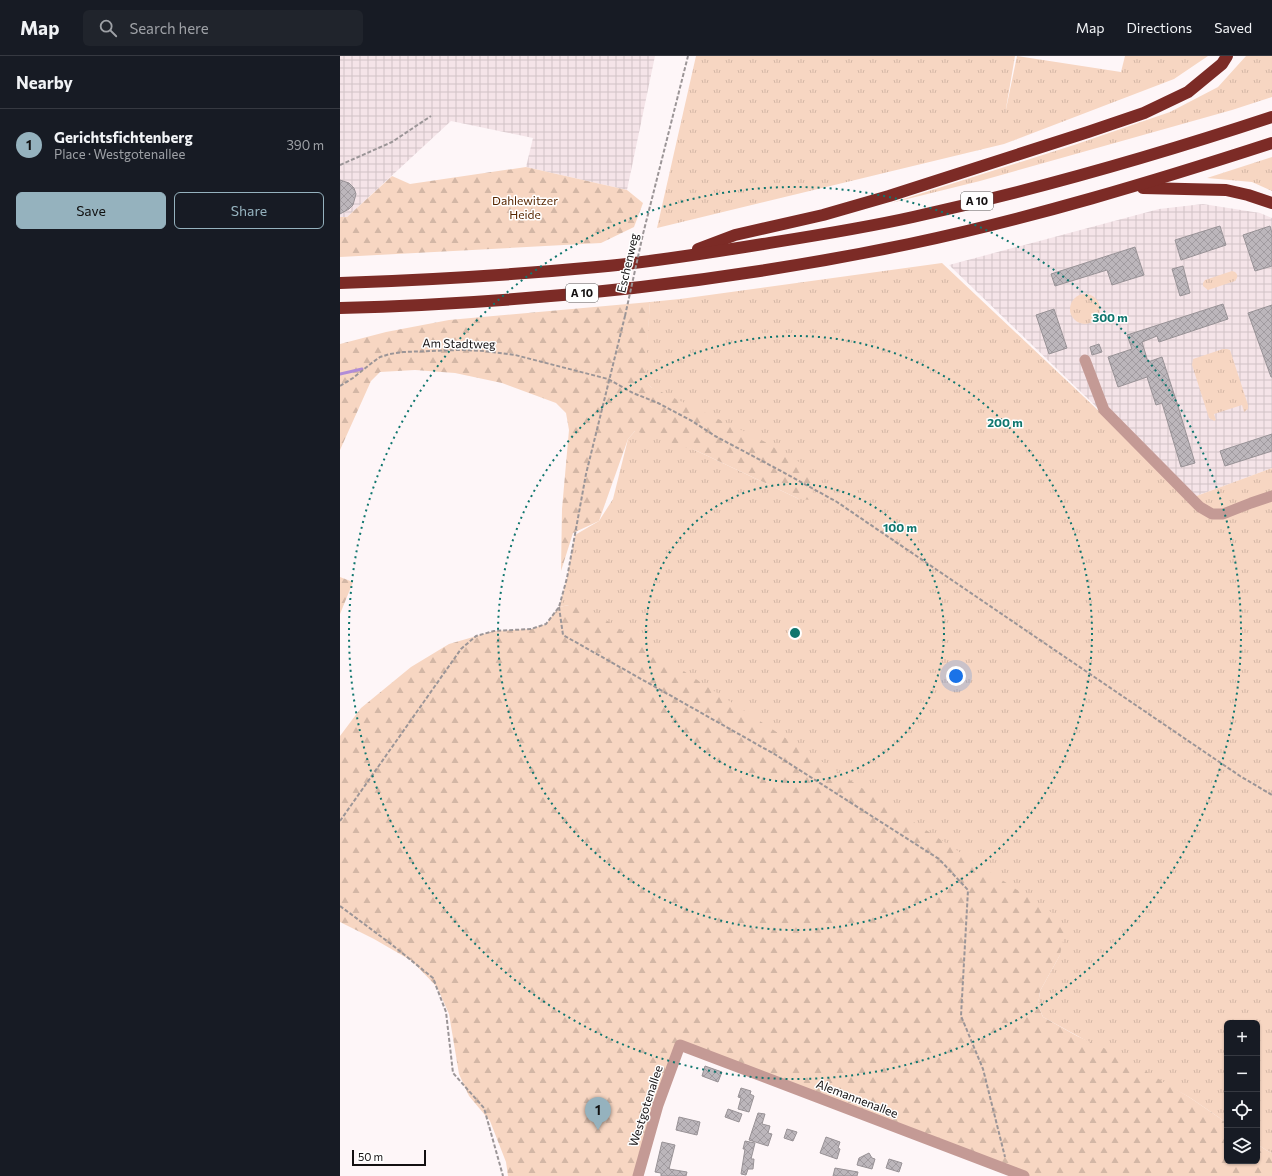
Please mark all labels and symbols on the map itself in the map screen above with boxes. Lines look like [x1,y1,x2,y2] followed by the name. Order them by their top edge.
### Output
[961,192,993,210] road number: A 10
[492,193,558,221] park label: Dahlewitzer Heide
[613,231,641,294] street label: Eschenweg
[566,284,598,302] road number: A 10
[1092,310,1128,324] text: 300 m
[422,335,496,351] street label: Am Stadtweg
[987,415,1023,429] text: 200 m
[883,520,917,534] text: 100 m
[788,626,802,640] centre of rings
[946,666,966,686] your location
[625,1063,665,1148] street label: Westgotenallee
[815,1076,900,1120] street label: Alemannenallee
[585,1097,611,1130] pin: 1
[352,1148,426,1167] scale bar

